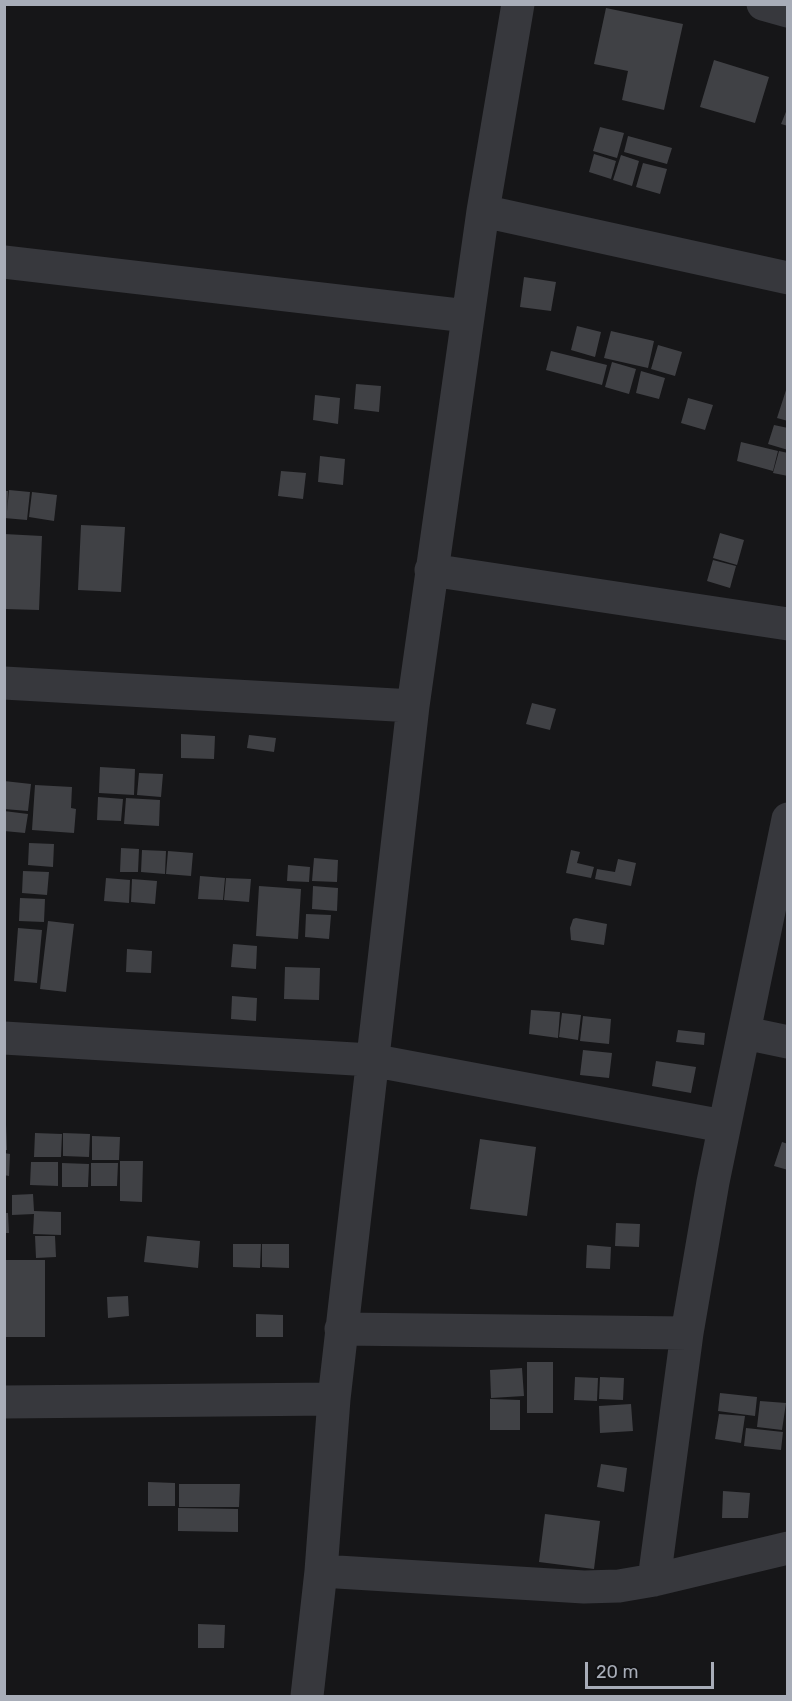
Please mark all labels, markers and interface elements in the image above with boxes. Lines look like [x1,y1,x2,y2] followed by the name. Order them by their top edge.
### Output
[588,1650,717,1688] scale bar
[596,1661,638,1683] text: 20 m

